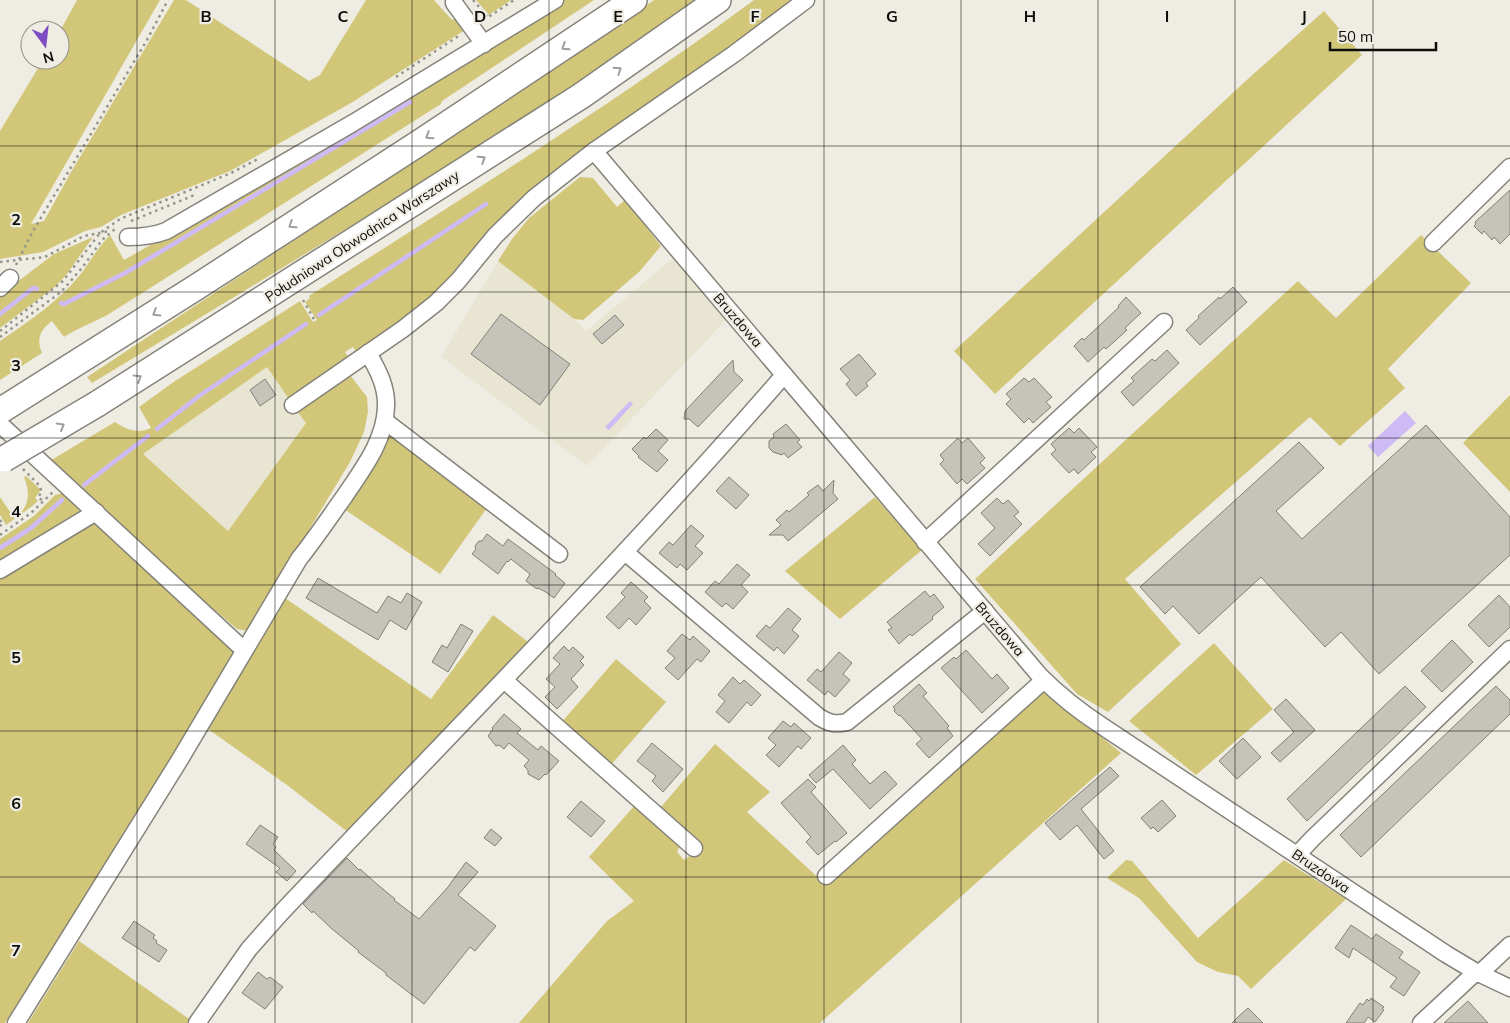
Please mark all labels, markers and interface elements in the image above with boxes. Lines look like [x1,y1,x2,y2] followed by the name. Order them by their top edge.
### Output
[200,6,212,26] text: B
[338,6,349,26] text: C
[474,6,486,26] text: D
[613,6,623,26] text: E
[750,6,760,26] text: F
[886,6,898,26] text: G
[1024,6,1036,26] text: H
[1165,6,1169,26] text: I
[1301,6,1307,26] text: J
[20,20,70,70] north arrow
[1330,20,1436,52] scale bar
[1338,27,1373,46] text: 50 m
[561,41,570,50] one-way arrow
[41,47,56,68] text: N
[612,67,622,76] one-way arrow
[425,130,435,139] one-way arrow
[476,156,486,165] one-way arrow
[261,166,463,306] street label: Południowa Obwodnica Warszawy
[11,209,21,229] text: 2
[289,218,298,228] one-way arrow
[709,289,767,351] street label: Bruzdowa
[152,307,162,316] one-way arrow
[11,355,21,375] text: 3
[133,375,142,384] one-way arrow
[56,422,65,432] one-way arrow
[11,501,21,521] text: 4
[971,598,1029,660] street label: Bruzdowa
[11,647,21,667] text: 5
[11,793,21,813] text: 6
[1288,845,1354,897] street label: Bruzdowa
[11,940,21,960] text: 7

